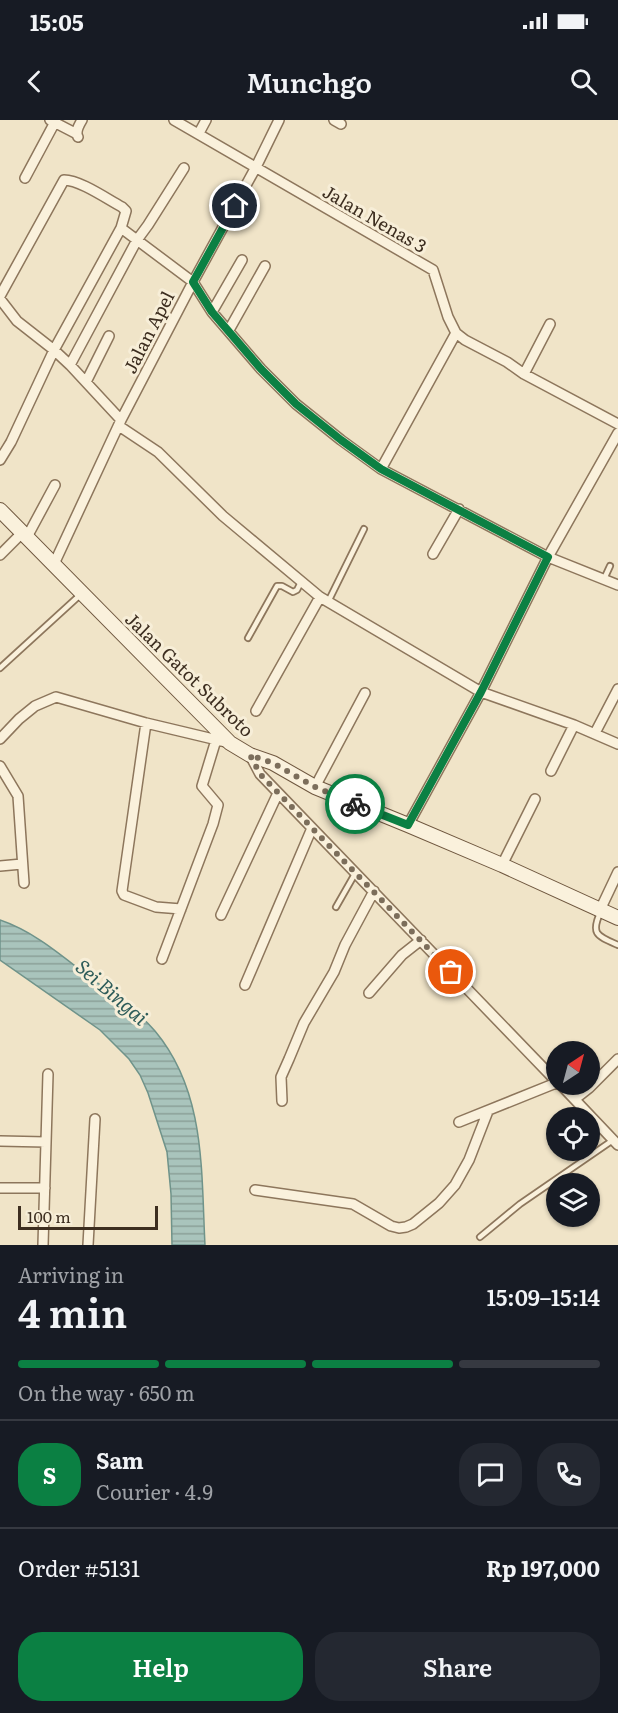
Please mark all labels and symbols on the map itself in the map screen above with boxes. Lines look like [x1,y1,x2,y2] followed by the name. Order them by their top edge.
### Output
[318,177,432,259] street label: Jalan Nenas 3
[209,180,260,231] pin
[116,286,180,378] street label: Jalan Apel
[120,605,260,743] street label: Jalan Gatot Subroto
[325,774,385,834] courier
[425,946,476,997] pin
[70,951,156,1031] water label: Sei Bingai
[546,1041,600,1095] north arrow
[18,1203,158,1230] scale bar

